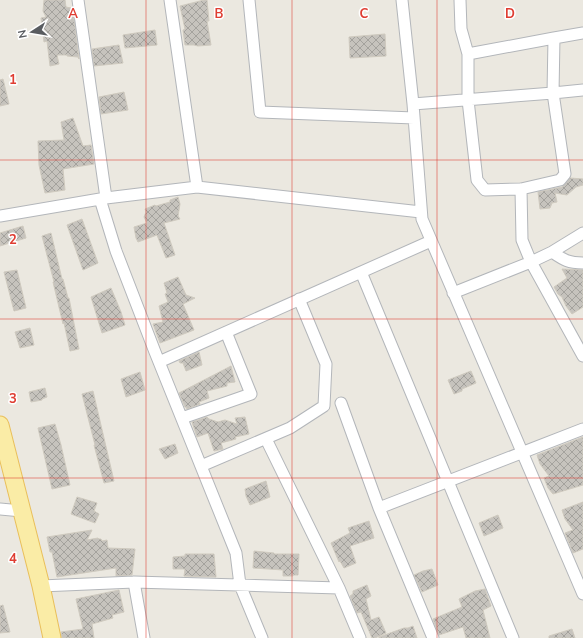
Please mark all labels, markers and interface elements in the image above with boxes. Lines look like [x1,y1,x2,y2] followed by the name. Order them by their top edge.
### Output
[68,5,78,23] text: A
[215,5,224,23] text: B
[360,5,369,23] text: C
[505,5,515,23] text: D
[12,12,52,52] north arrow
[15,28,31,40] text: N
[9,71,17,89] text: 1
[9,231,17,249] text: 2
[9,390,17,408] text: 3
[9,550,17,568] text: 4

